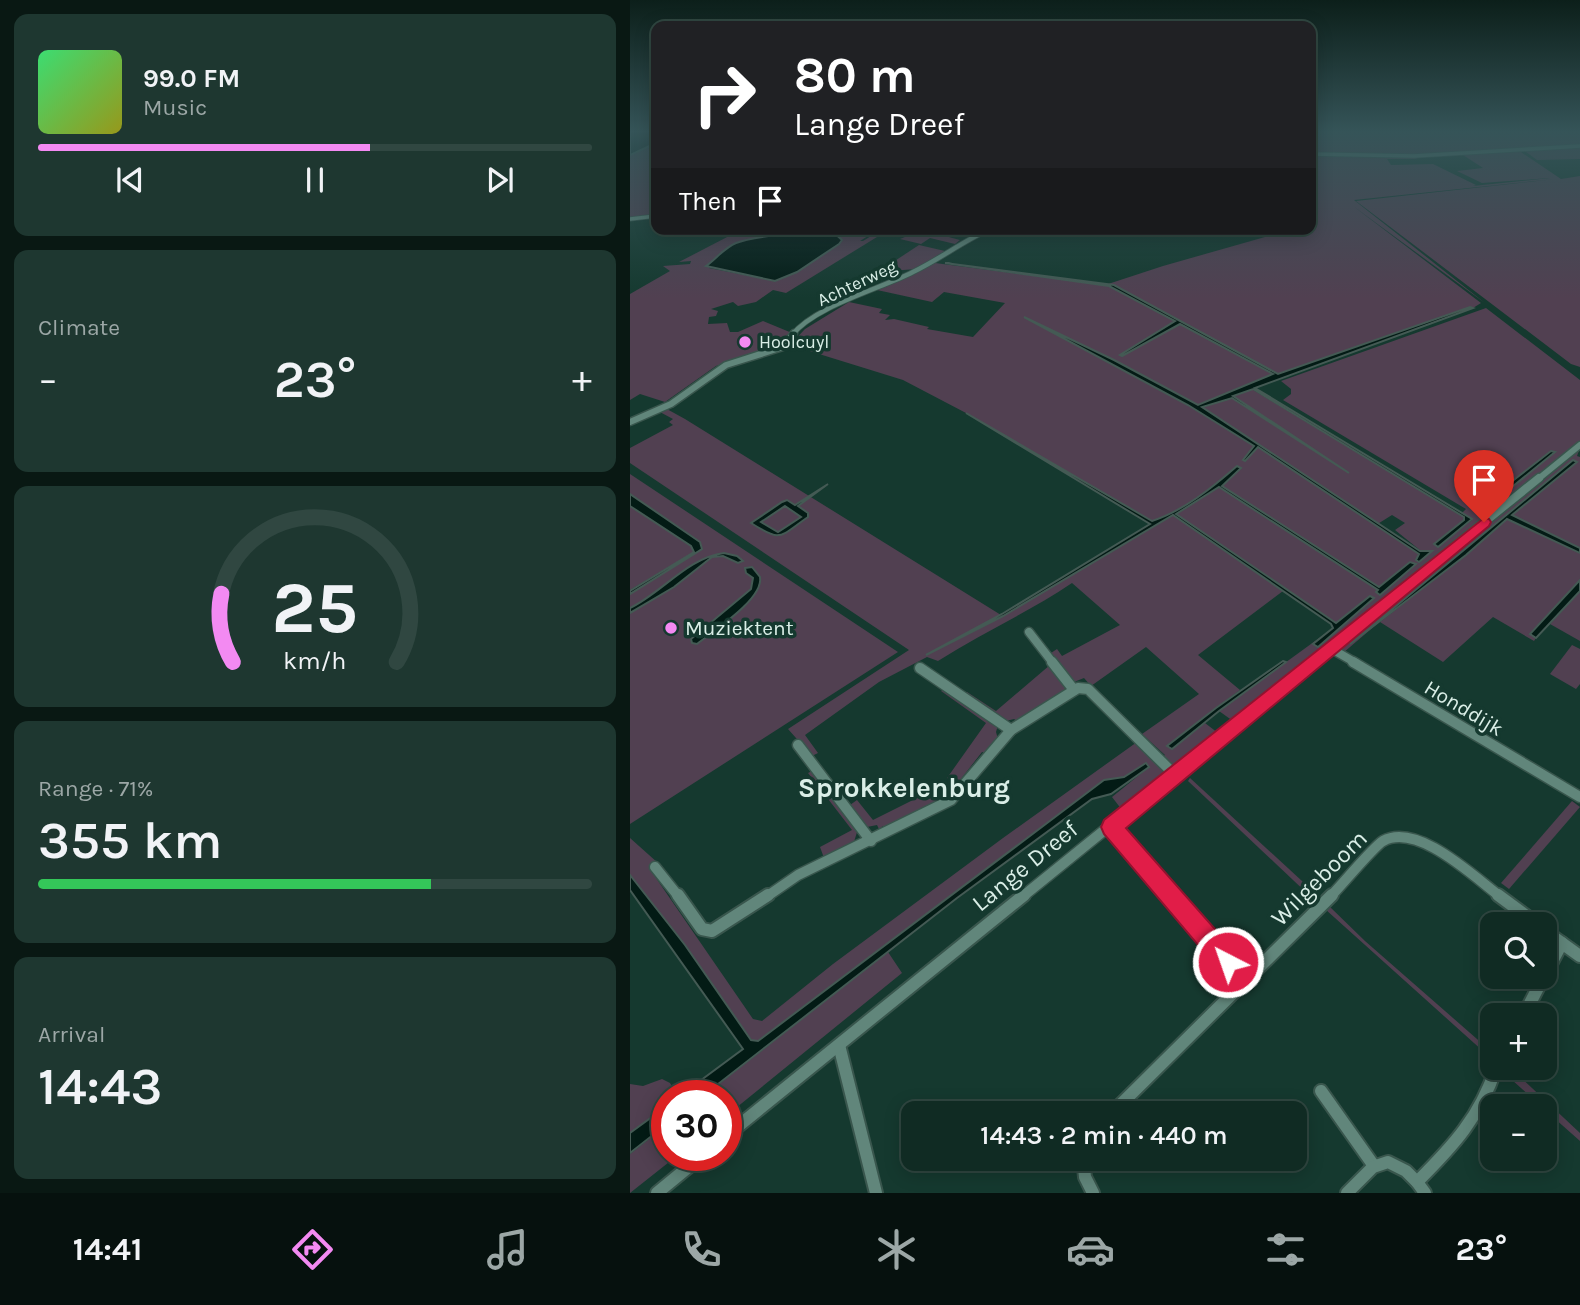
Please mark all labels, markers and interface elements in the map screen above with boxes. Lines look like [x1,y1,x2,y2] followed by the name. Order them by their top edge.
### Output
[794,47,916,104] text: 80 m
[679,49,770,140] icon: right
[143,63,240,94] text: 99.0 FM
[143,94,207,121] text: Music
[794,106,965,143] text: Lange Dreef
[111,161,149,199] icon: previous
[296,161,334,199] icon: pause
[481,161,519,199] icon: next
[751,182,789,220] icon: arrive
[679,186,737,217] text: Then
[814,255,900,311] street label: Achterweg
[38,314,120,341] text: Climate
[759,331,829,353] place label: Hoolcuyl
[737,334,753,350] marker: Hoolcuyl
[274,349,356,410] text: 23°
[38,357,58,402] text: −
[572,357,592,402] text: +
[1454,450,1514,522] pin
[1465,461,1503,499] icon: arrive
[272,566,358,651] text: 25
[685,616,794,640] place label: Muziektent
[663,620,679,636] marker: Muziektent
[283,646,347,675] text: km/h
[1420,675,1508,741] street label: Honddijk
[798,771,1010,804] district label: Sprokkelenburg
[38,775,154,802] text: Range · 71%
[38,810,222,871] text: 355 km
[967,814,1084,917] street label: Lange Dreef
[1265,824,1373,932] street label: Wilgeboom
[1480,912,1557,1171] map controls
[1480,912,1557,989] button: search
[1191,925,1265,999] position arrow
[1480,1003,1557,1080] button: +
[38,1021,105,1048] text: Arrival
[38,1056,162,1117] text: 14:43
[651,1080,742,1171] speed limit sign: 30
[1480,1094,1557,1171] button: −
[980,1120,1228,1151] text: 14:43 · 2 min · 440 m
[288,1225,337,1274] icon: directions
[483,1225,532,1274] icon: music
[677,1225,726,1274] icon: phone
[872,1225,921,1274] icon: climate
[1066,1225,1115,1274] icon: car
[1261,1225,1310,1274] icon: filters
[73,1231,142,1268] text: 14:41
[1455,1231,1507,1268] text: 23°

